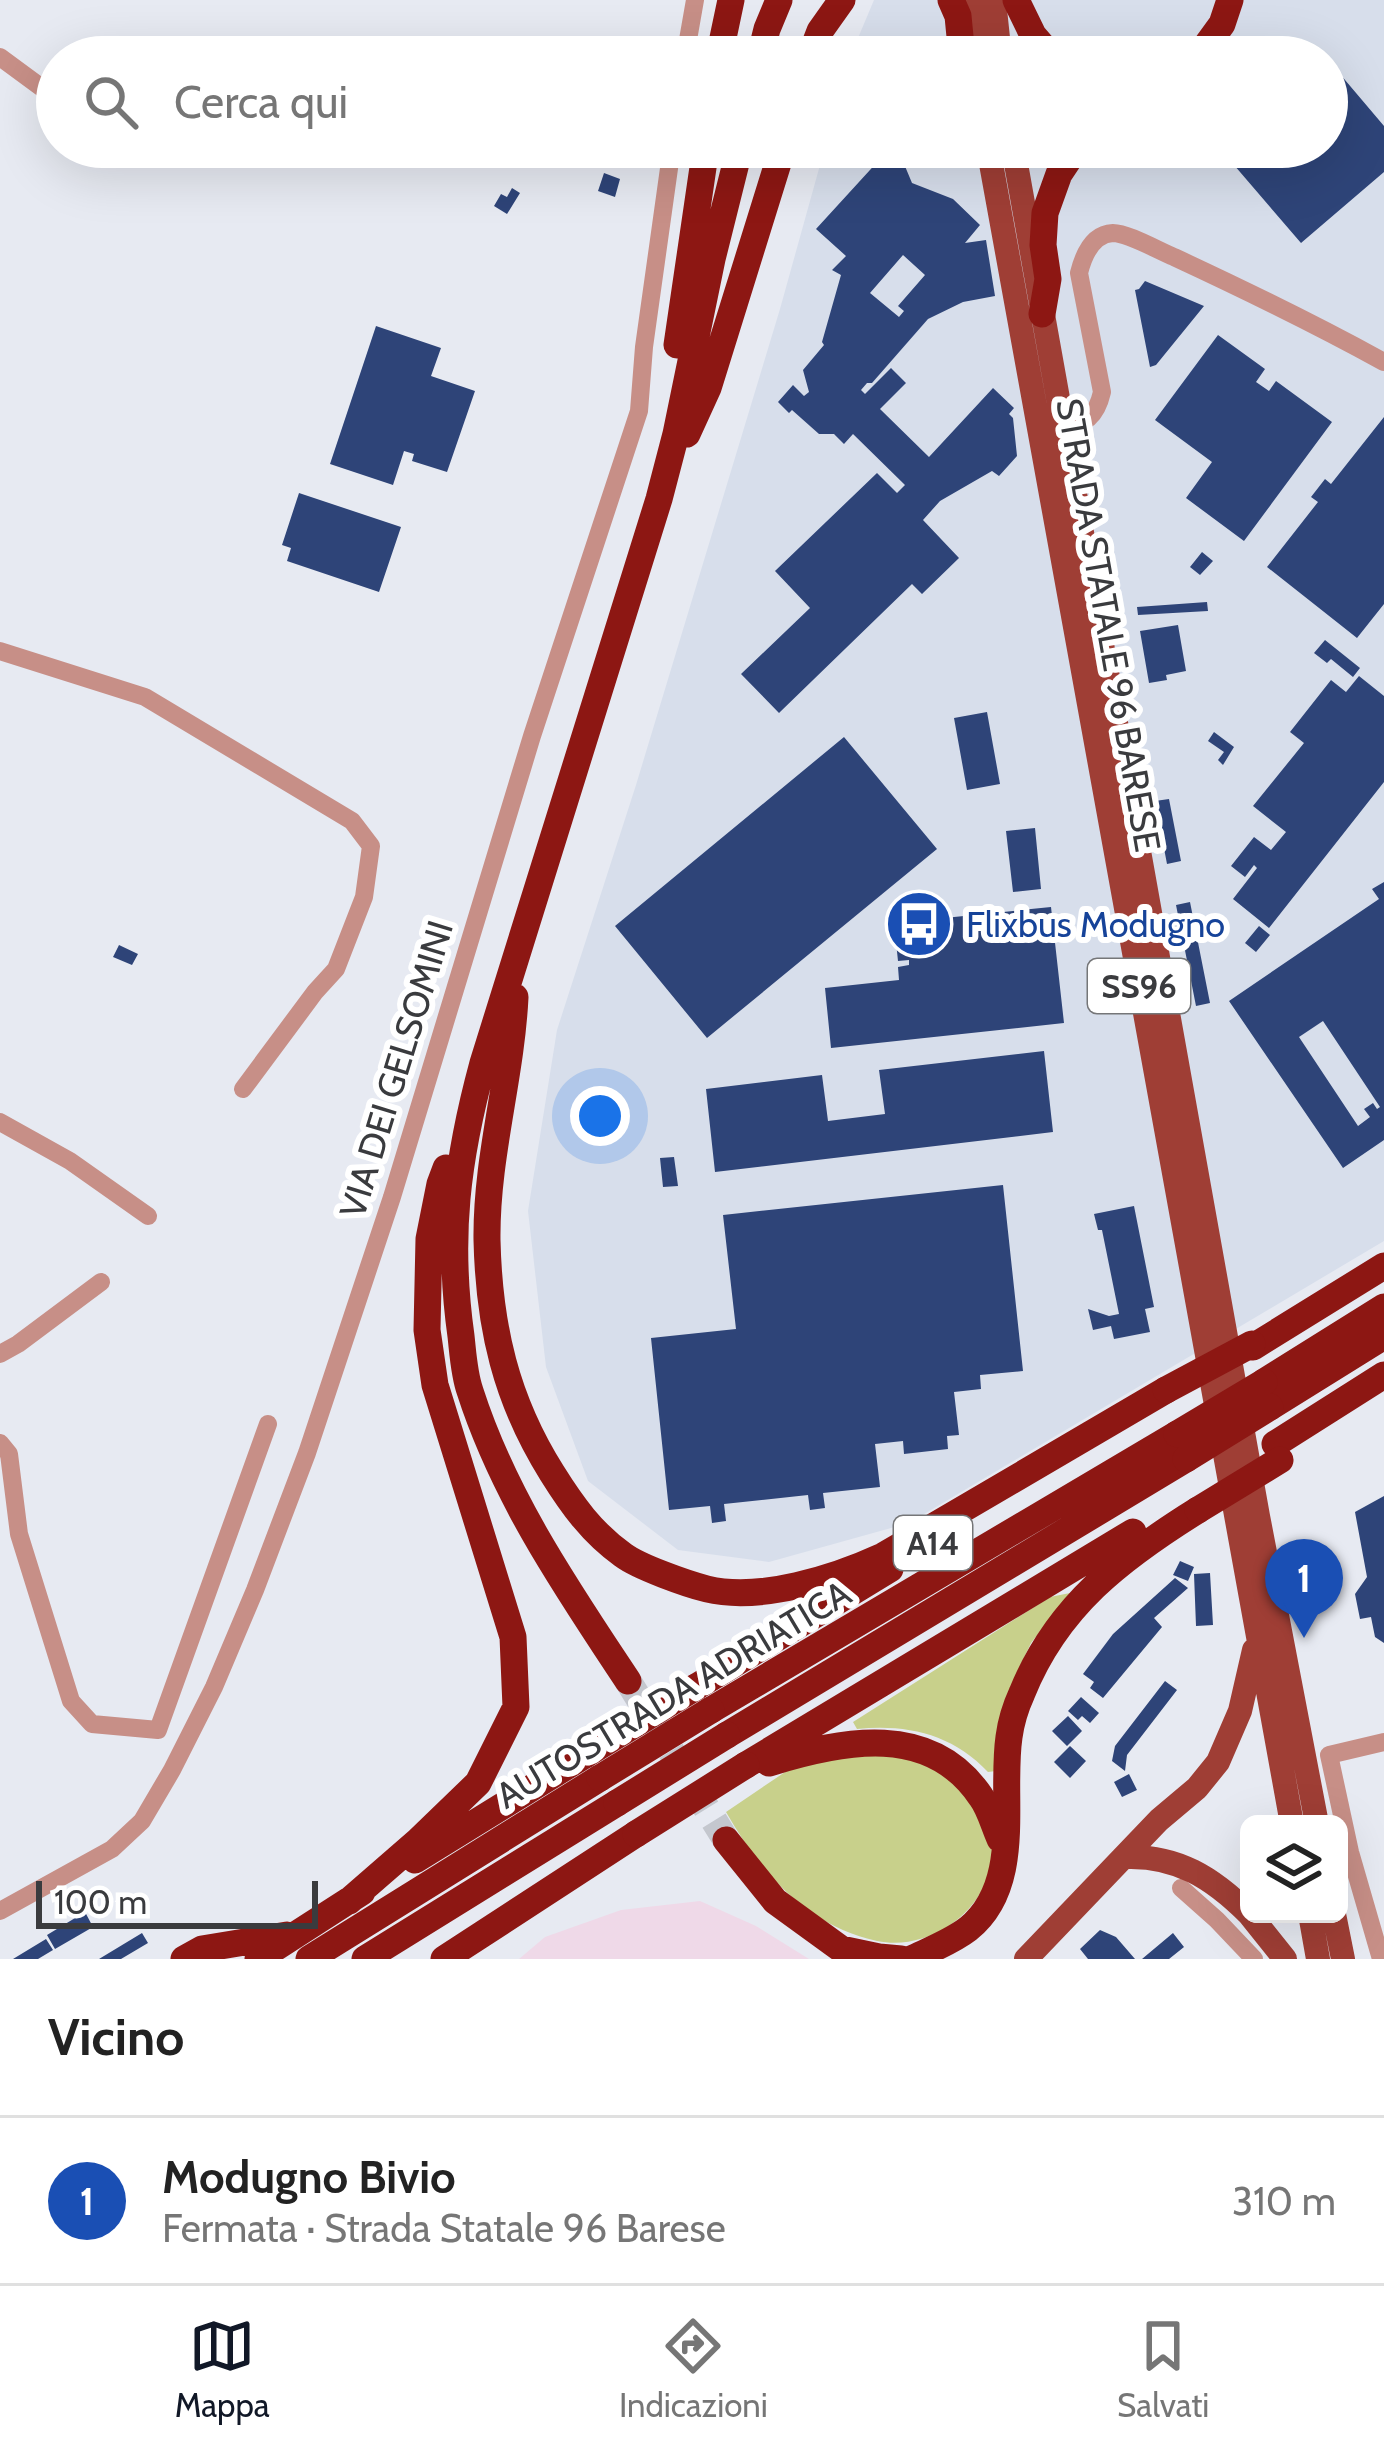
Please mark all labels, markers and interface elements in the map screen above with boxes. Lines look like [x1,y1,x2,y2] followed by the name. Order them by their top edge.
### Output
[36,36,1348,168] search box
[78,69,144,135] icon: search
[174,75,348,129] text: Cerca qui
[1047,395,1171,855] street label: STRADA STATALE 96 BARESE
[884,889,954,959] bus stop icon: Flixbus Modugno
[966,902,1225,946] place label: Flixbus Modugno
[330,915,462,1223] street label: VIA DEI GELSOMINI
[1088,959,1190,1013] road number: SS96
[570,1086,630,1146] your location
[894,1516,972,1570] road number: A14
[1265,1539,1343,1638] pin: 1
[488,1571,858,1817] street label: AUTOSTRADA ADRIATICA
[1240,1815,1348,1923] map controls
[1240,1815,1348,1923] button: layers
[36,1875,318,1928] scale bar
[54,1882,147,1922] text: 100 m
[48,2006,184,2068] text: Vicino
[162,2150,456,2204] text: Modugno Bivio
[80,2177,94,2225] text: 1
[1232,2177,1336,2225] text: 310 m
[162,2204,726,2252] text: Fermata · Strada Statale 96 Barese
[175,2313,270,2425] tab: Mappa
[619,2313,768,2425] tab: Indicazioni
[1117,2313,1209,2425] tab: Salvati

